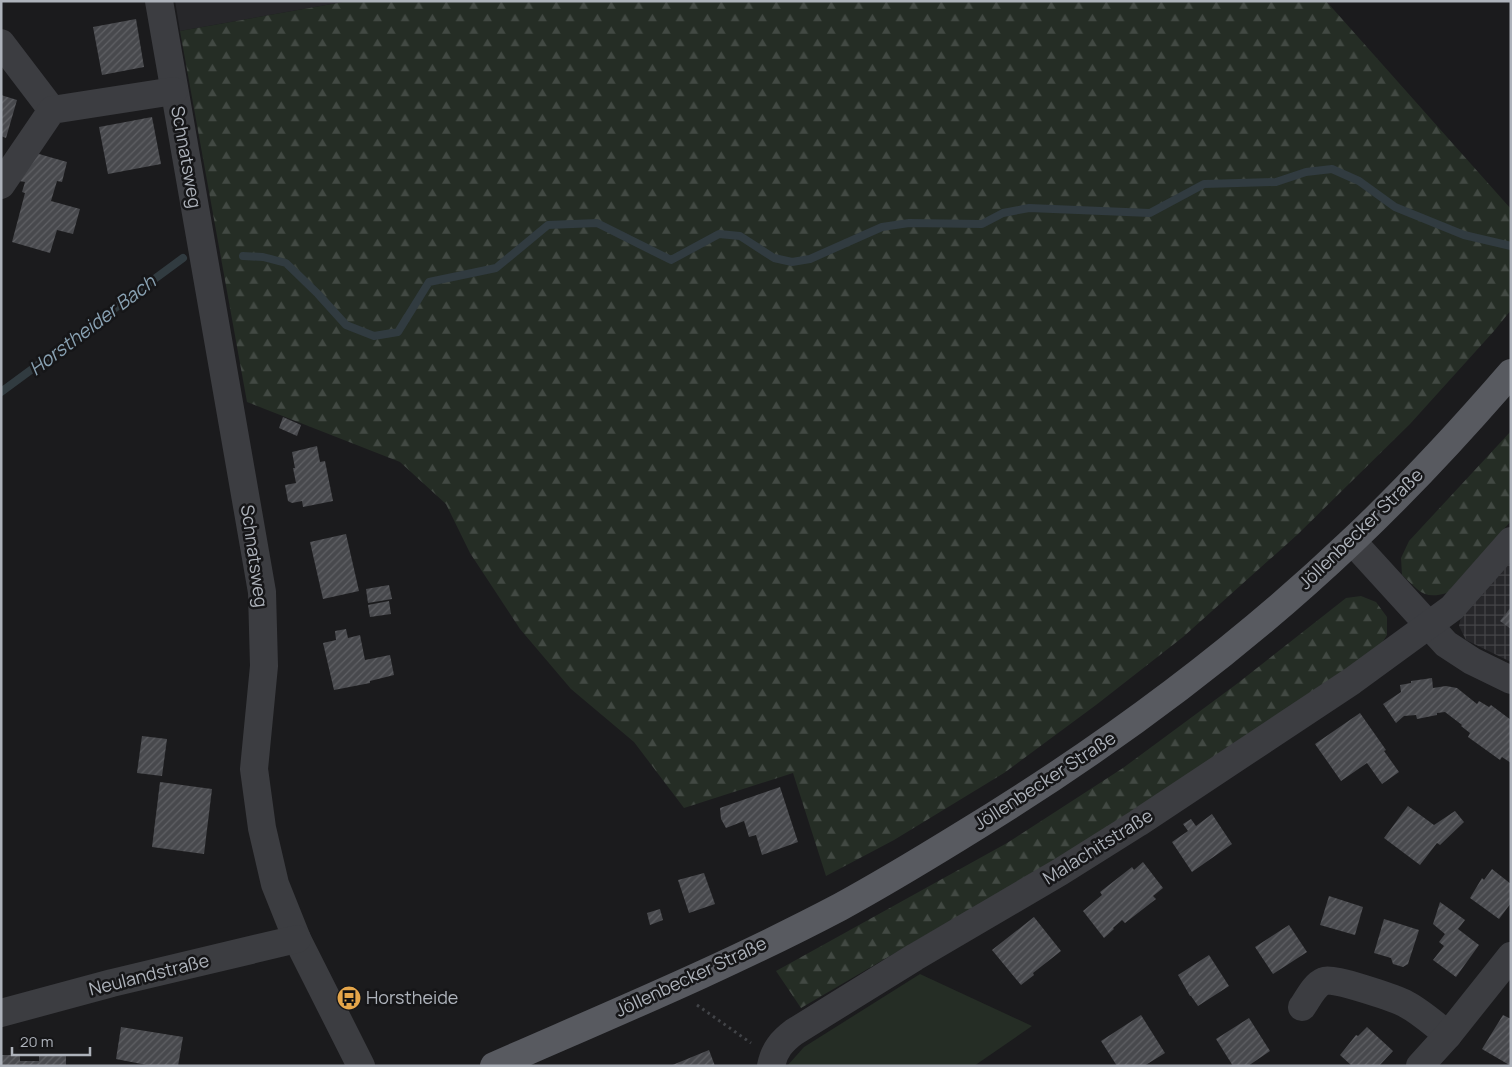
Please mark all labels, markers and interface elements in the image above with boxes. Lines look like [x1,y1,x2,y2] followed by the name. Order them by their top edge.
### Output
[166,104,208,210] street label: Schnatsweg
[23,268,161,381] water label: Horstheider Bach
[1293,462,1428,594] street label: Jöllenbecker Straße
[236,503,274,609] street label: Schnatsweg
[969,725,1120,835] street label: Jöllenbecker Straße
[1038,803,1157,890] street label: Malachitstraße
[611,930,770,1022] street label: Jöllenbecker Straße
[86,947,211,1001] street label: Neulandstraße
[336,985,362,1011] bus stop icon: Horstheide
[366,985,458,1009] place label: Horstheide
[12,1024,90,1056] scale bar
[20,1031,53,1052] text: 20 m

